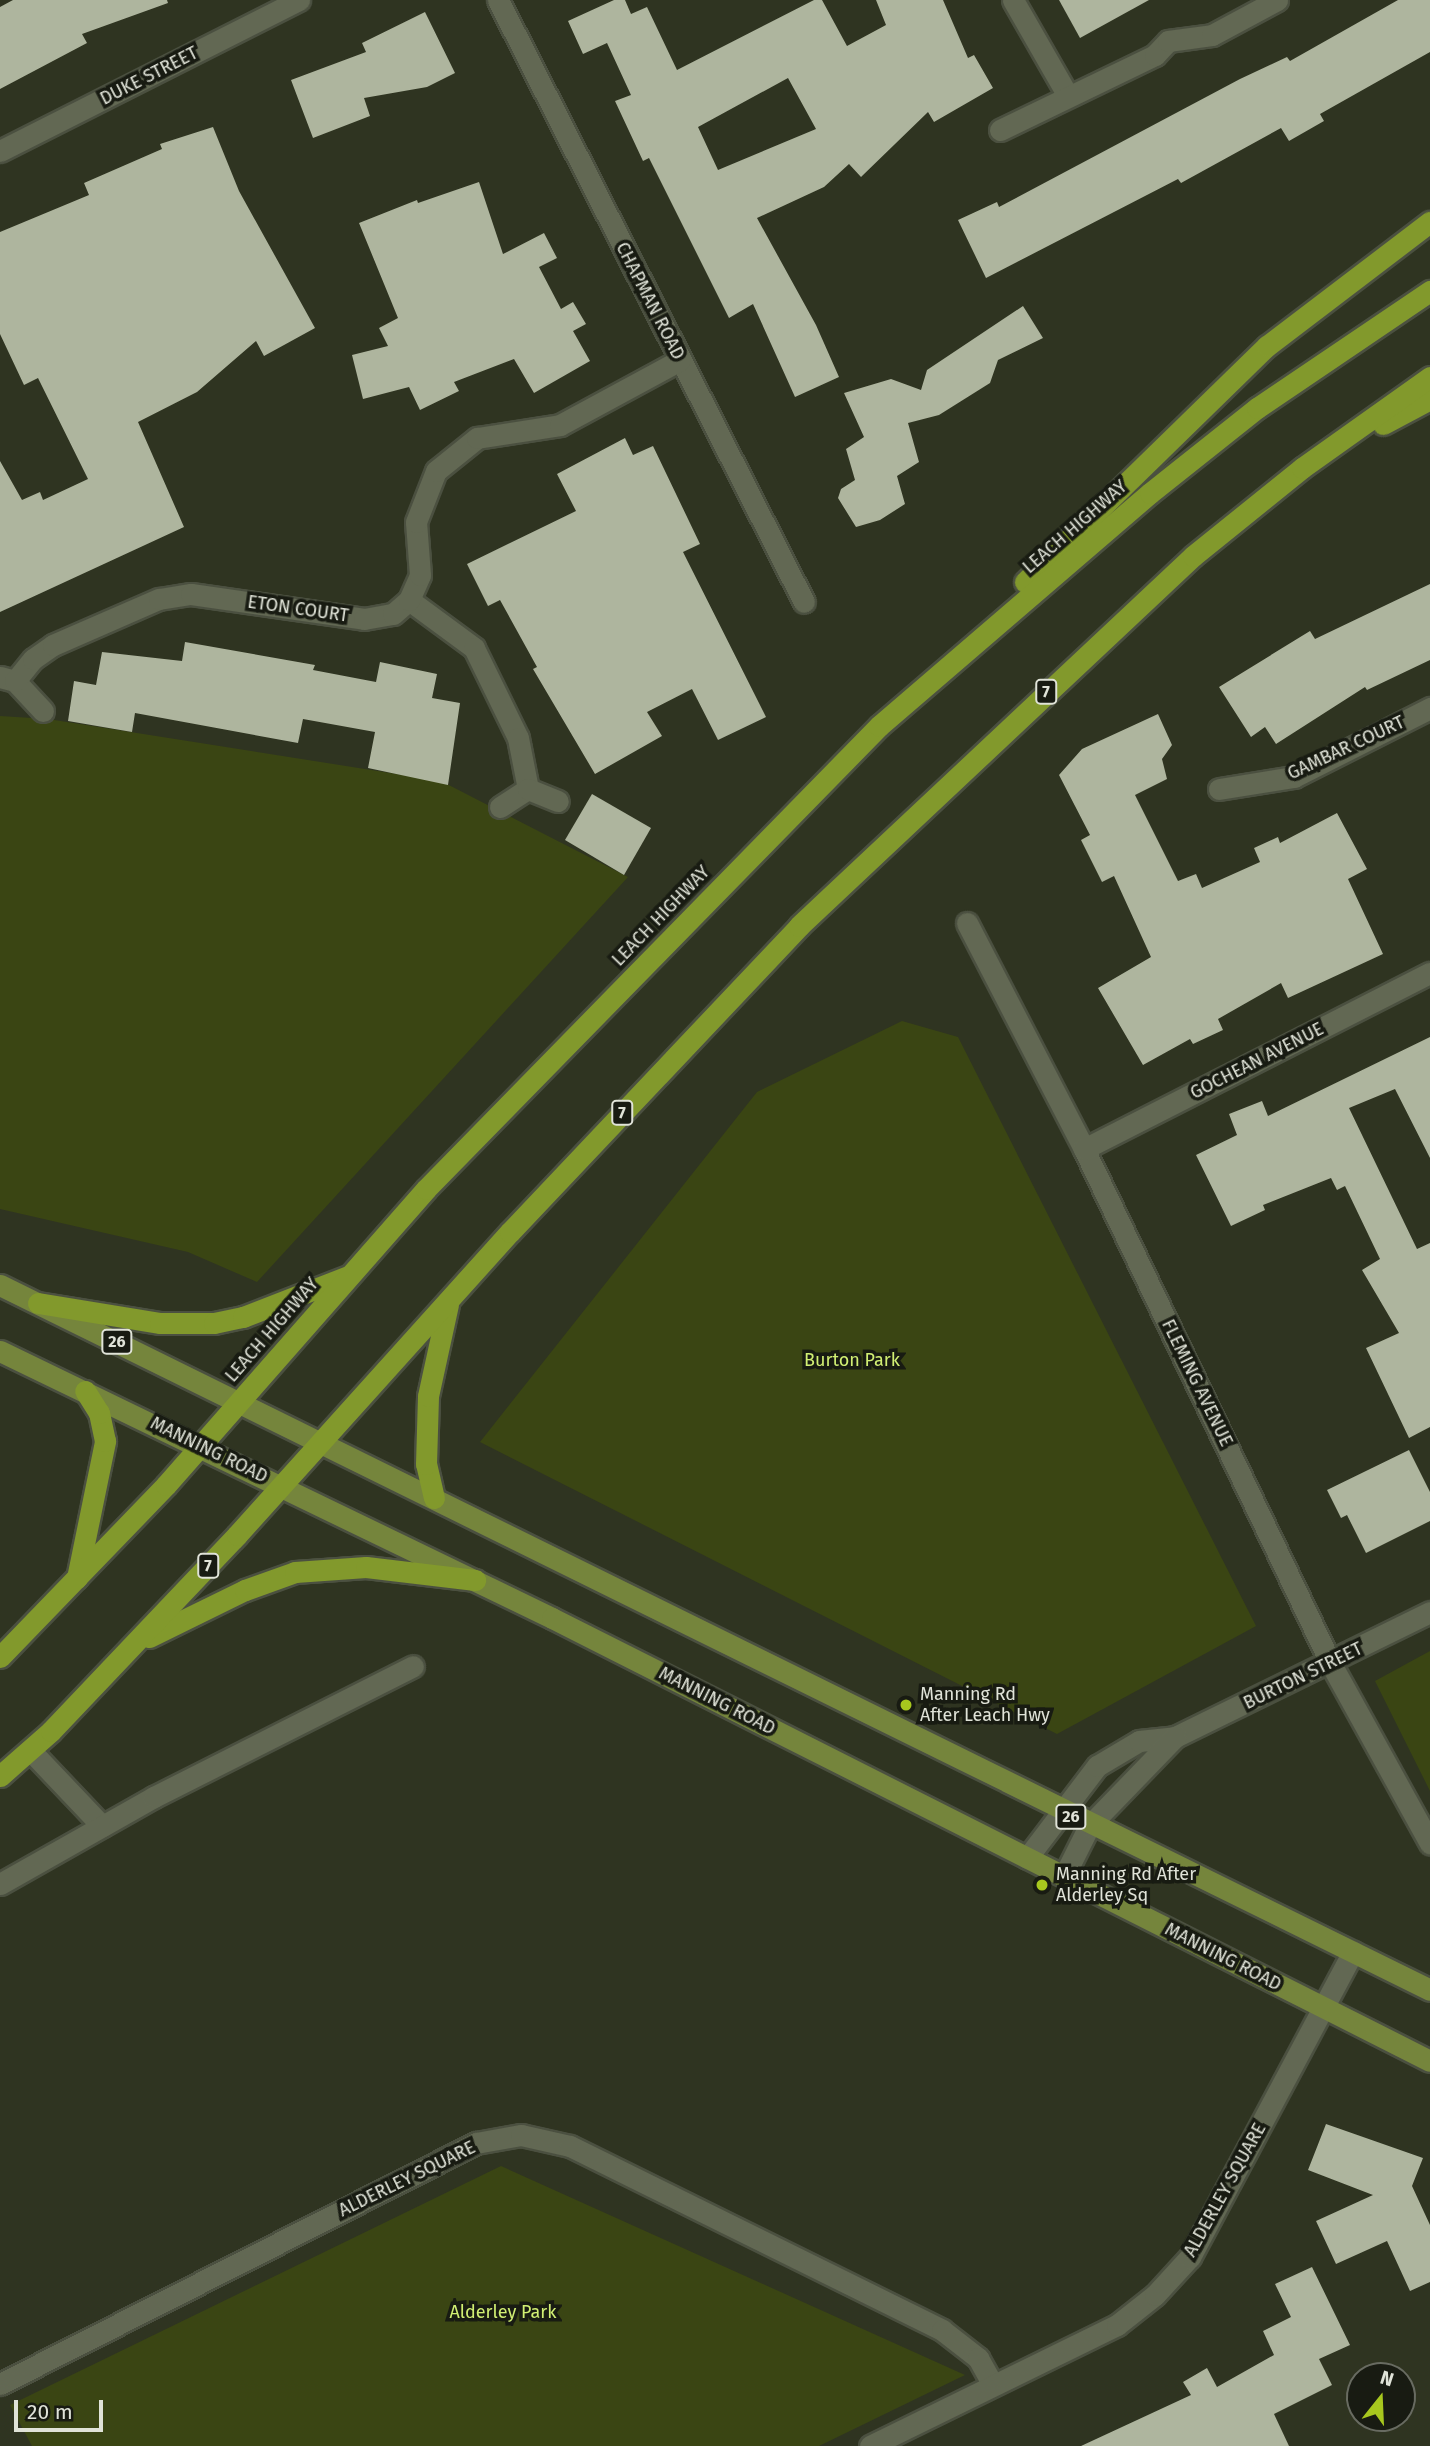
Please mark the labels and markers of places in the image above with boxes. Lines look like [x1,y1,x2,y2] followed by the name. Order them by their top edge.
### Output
[920,1684,1050,1726] place label: Manning Rd After Leach Hwy
[898,1697,914,1713] marker: Manning Rd After Leach Hwy
[1056,1864,1196,1906] place label: Manning Rd After Alderley Sq
[1034,1877,1050,1893] marker: Manning Rd After Alderley Sq

